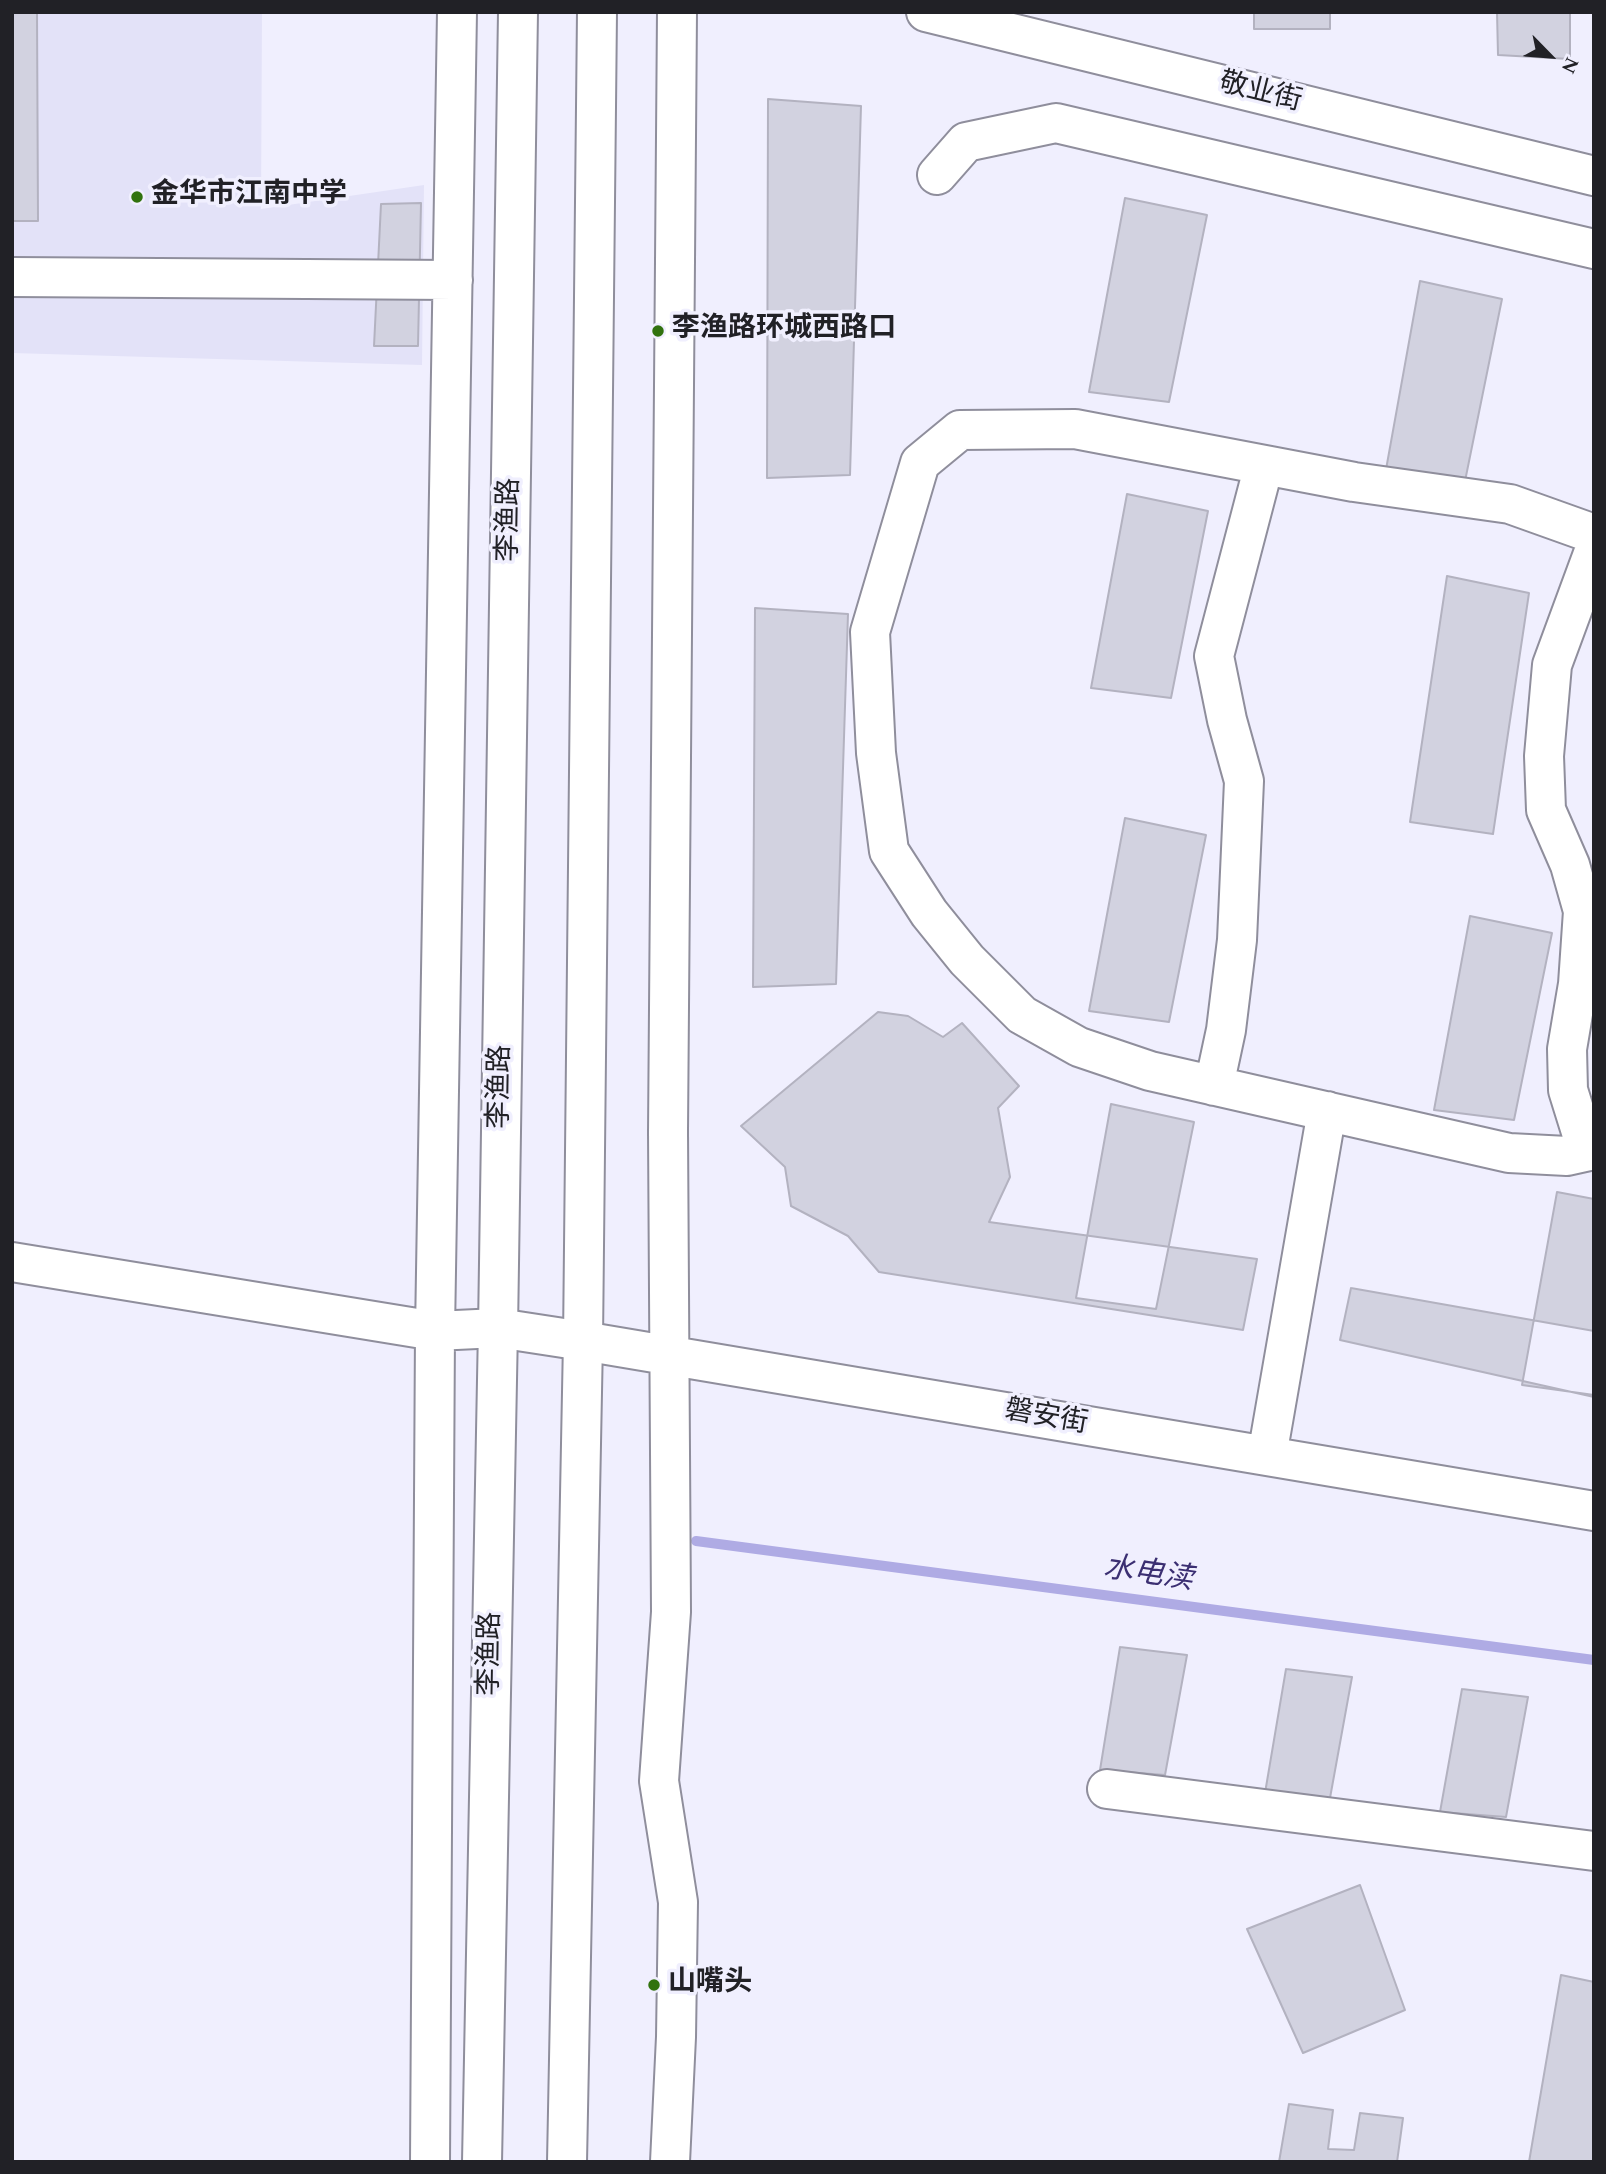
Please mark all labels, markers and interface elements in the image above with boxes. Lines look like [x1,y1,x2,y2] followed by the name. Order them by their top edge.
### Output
[1515,21,1585,91] north arrow
[1553,52,1586,78] text: N
[1215,68,1305,120] street label: 敬业街
[151,180,347,214] place label: 金华市江南中学
[129,189,145,205] marker: 金华市江南中学
[672,314,896,348] place label: 李渔路环城西路口
[650,323,666,339] marker: 李渔路环城西路口
[493,478,529,562] street label: 李渔路
[484,1045,520,1129] street label: 李渔路
[1002,1395,1090,1443] street label: 磐安街
[1101,1552,1195,1600] water label: 水电渎
[474,1612,510,1696] street label: 李渔路
[668,1968,752,2002] place label: 山嘴头
[646,1977,662,1993] marker: 山嘴头

